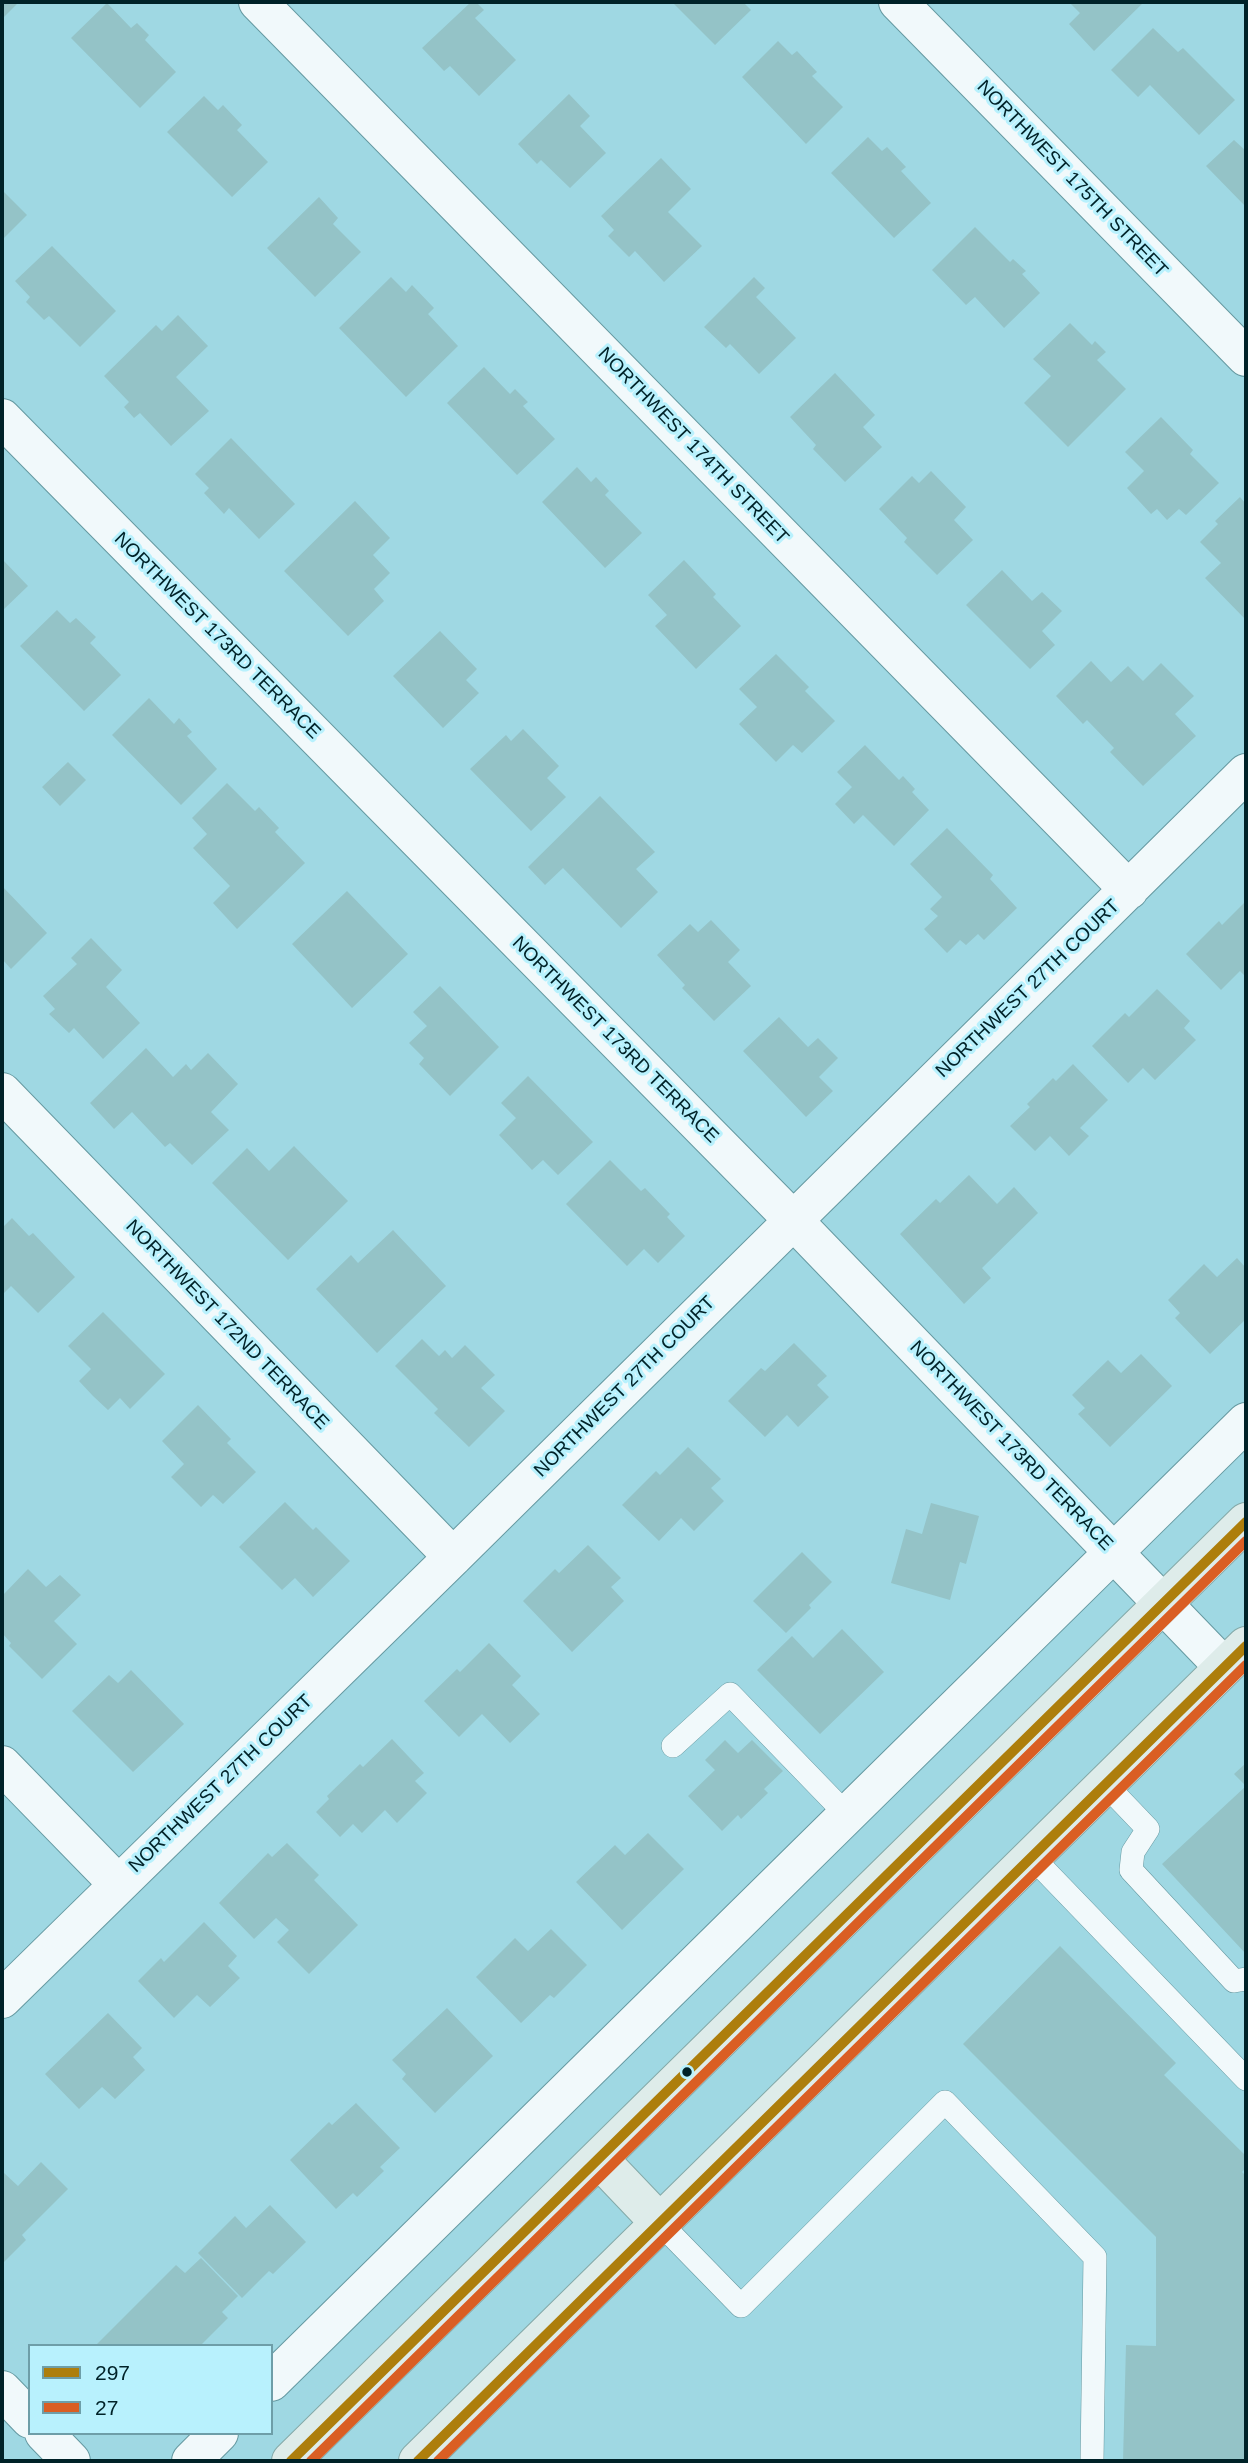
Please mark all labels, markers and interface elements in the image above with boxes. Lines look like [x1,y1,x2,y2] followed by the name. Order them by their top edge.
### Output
[972,76,1172,282] street label: NORTHWEST 175TH STREET
[593,343,793,549] street label: NORTHWEST 174TH STREET
[109,528,325,744] street label: NORTHWEST 173RD TERRACE
[931,895,1125,1083] street label: NORTHWEST 27TH COURT
[507,932,723,1148] street label: NORTHWEST 173RD TERRACE
[121,1215,333,1435] street label: NORTHWEST 172ND TERRACE
[530,1292,720,1482] street label: NORTHWEST 27TH COURT
[905,1336,1117,1556] street label: NORTHWEST 173RD TERRACE
[124,1690,318,1878] street label: NORTHWEST 27TH COURT
[680,2065,694,2079] unlabelled marker
[28,2344,273,2435] legend
[95,2361,130,2384] text: 297
[95,2396,118,2419] text: 27

